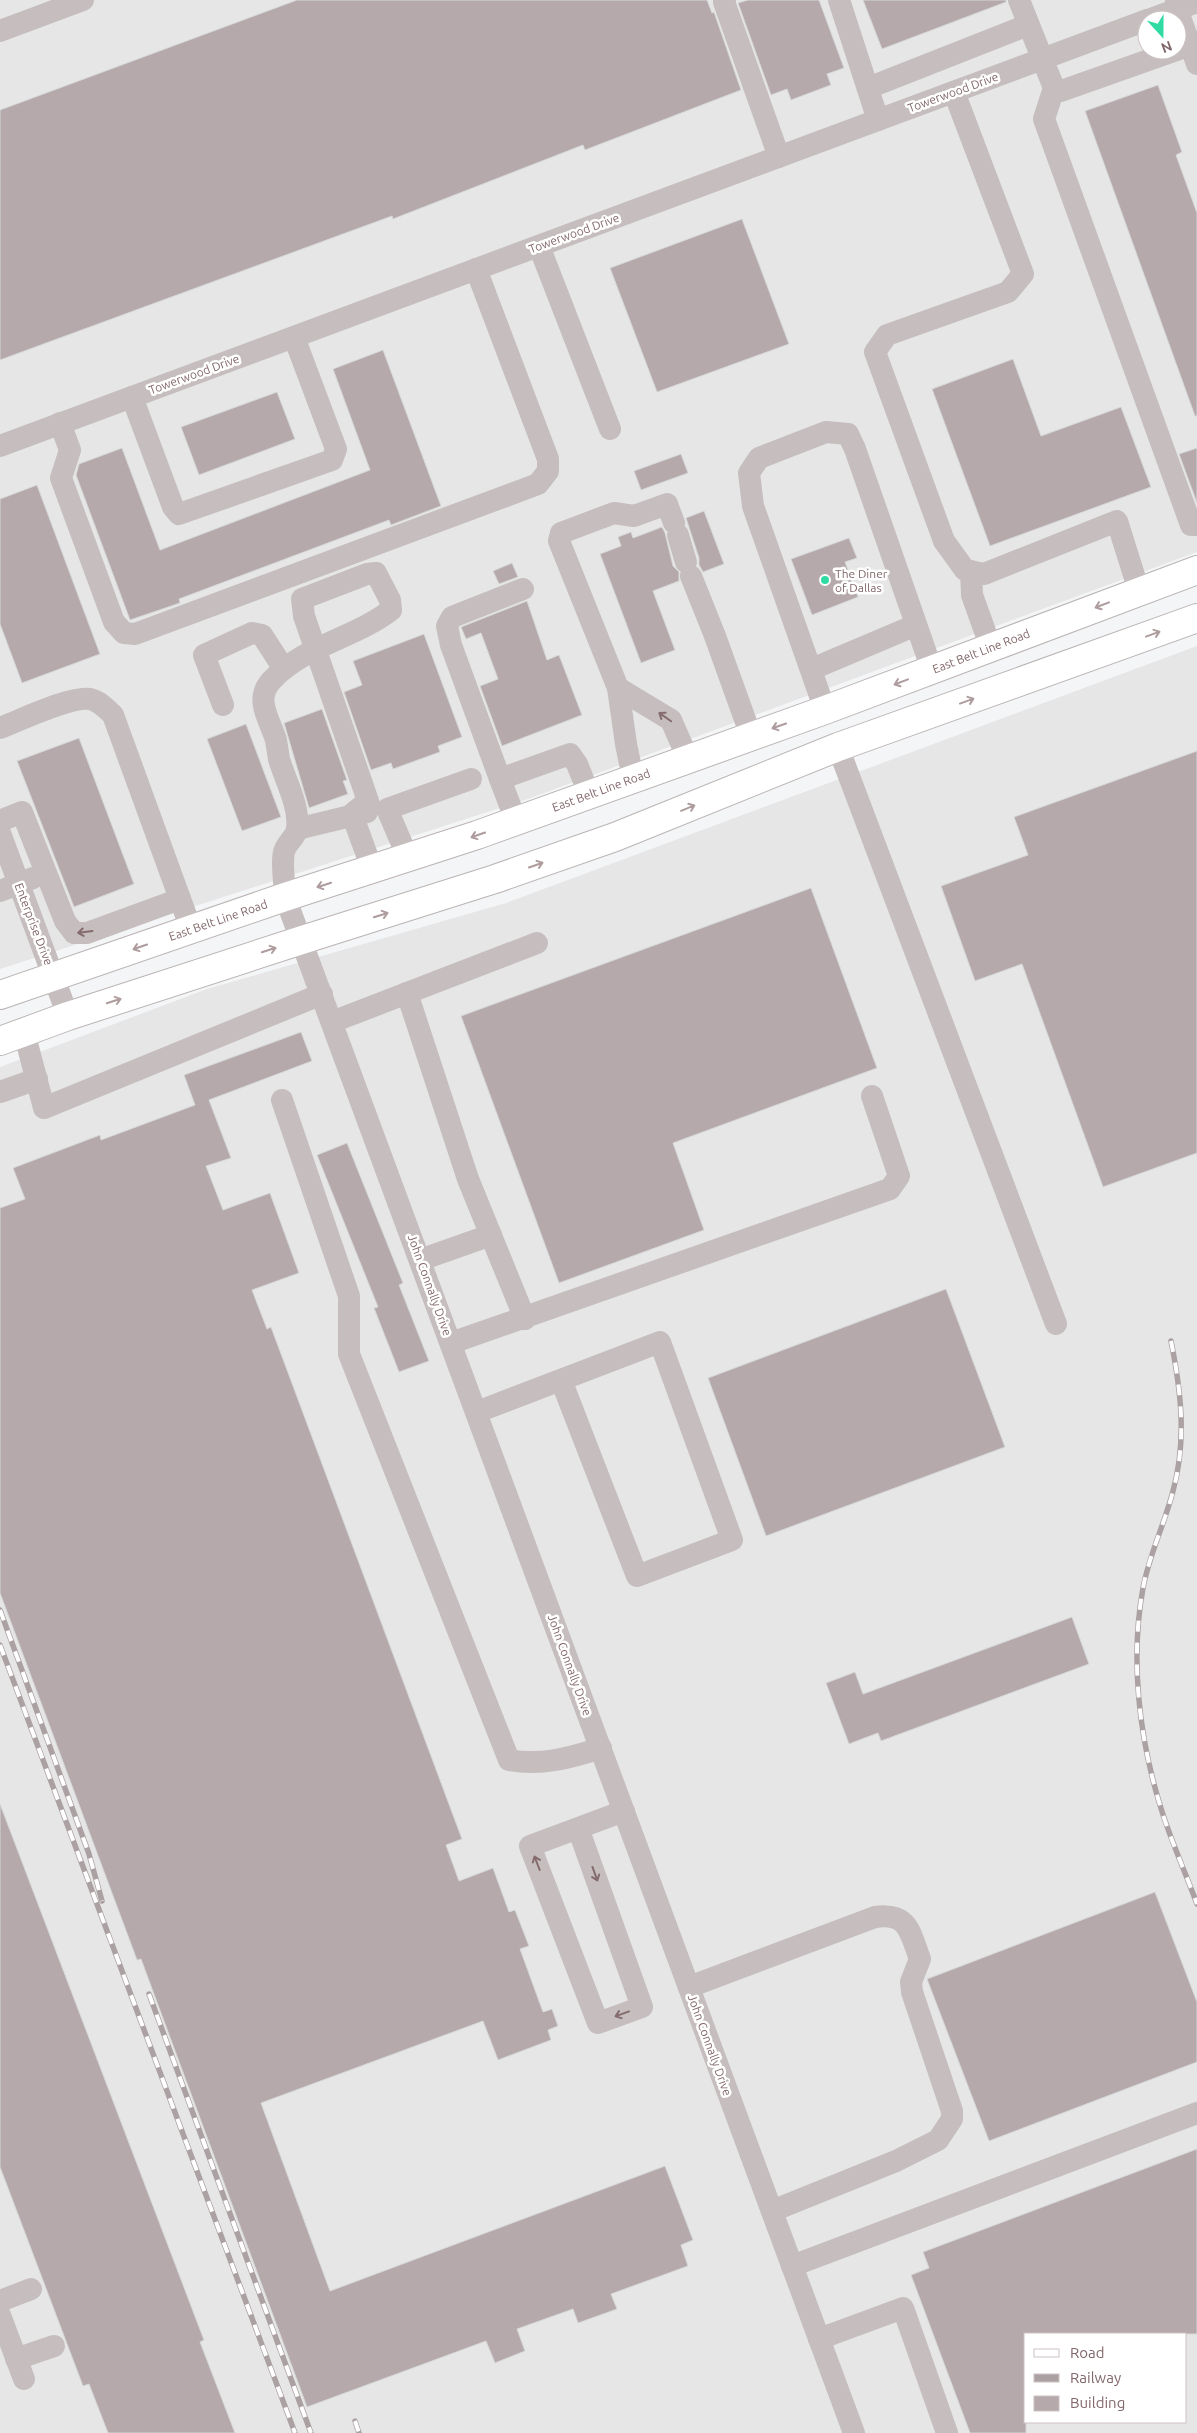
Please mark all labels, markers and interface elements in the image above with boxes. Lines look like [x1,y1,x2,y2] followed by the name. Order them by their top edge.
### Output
[1137,10,1187,60] north arrow
[1159,38,1174,56] text: N
[906,70,1000,114] street label: Towerwood Drive
[527,211,621,255] street label: Towerwood Drive
[147,352,241,396] street label: Towerwood Drive
[835,567,888,594] place label: The Diner of Dallas
[819,574,831,586] marker: The Diner of Dallas
[1095,601,1110,610] one-way arrow
[930,626,1032,676] street label: East Belt Line Road
[1144,629,1160,638] one-way arrow
[894,678,909,687] one-way arrow
[958,696,974,705] one-way arrow
[658,712,672,722] one-way arrow
[772,722,787,731] one-way arrow
[550,766,652,814] street label: East Belt Line Road
[680,802,695,812] one-way arrow
[471,831,486,840] one-way arrow
[528,860,543,869] one-way arrow
[316,880,332,890] one-way arrow
[12,881,56,967] street label: Enterprise Drive
[167,897,269,943] street label: East Belt Line Road
[373,909,389,919] one-way arrow
[77,927,93,937] one-way arrow
[132,943,148,952] one-way arrow
[260,945,276,955] one-way arrow
[106,996,122,1005] one-way arrow
[406,1233,454,1337] street label: John Connally Drive
[546,1613,594,1717] street label: John Connally Drive
[532,1856,541,1871] one-way arrow
[591,1866,600,1881] one-way arrow
[686,1993,734,2097] street label: John Connally Drive
[615,2010,630,2019] one-way arrow
[1024,2333,1187,2423] legend
[1070,2344,1105,2361] text: Road
[1070,2369,1121,2386] text: Railway
[1070,2394,1125,2411] text: Building

